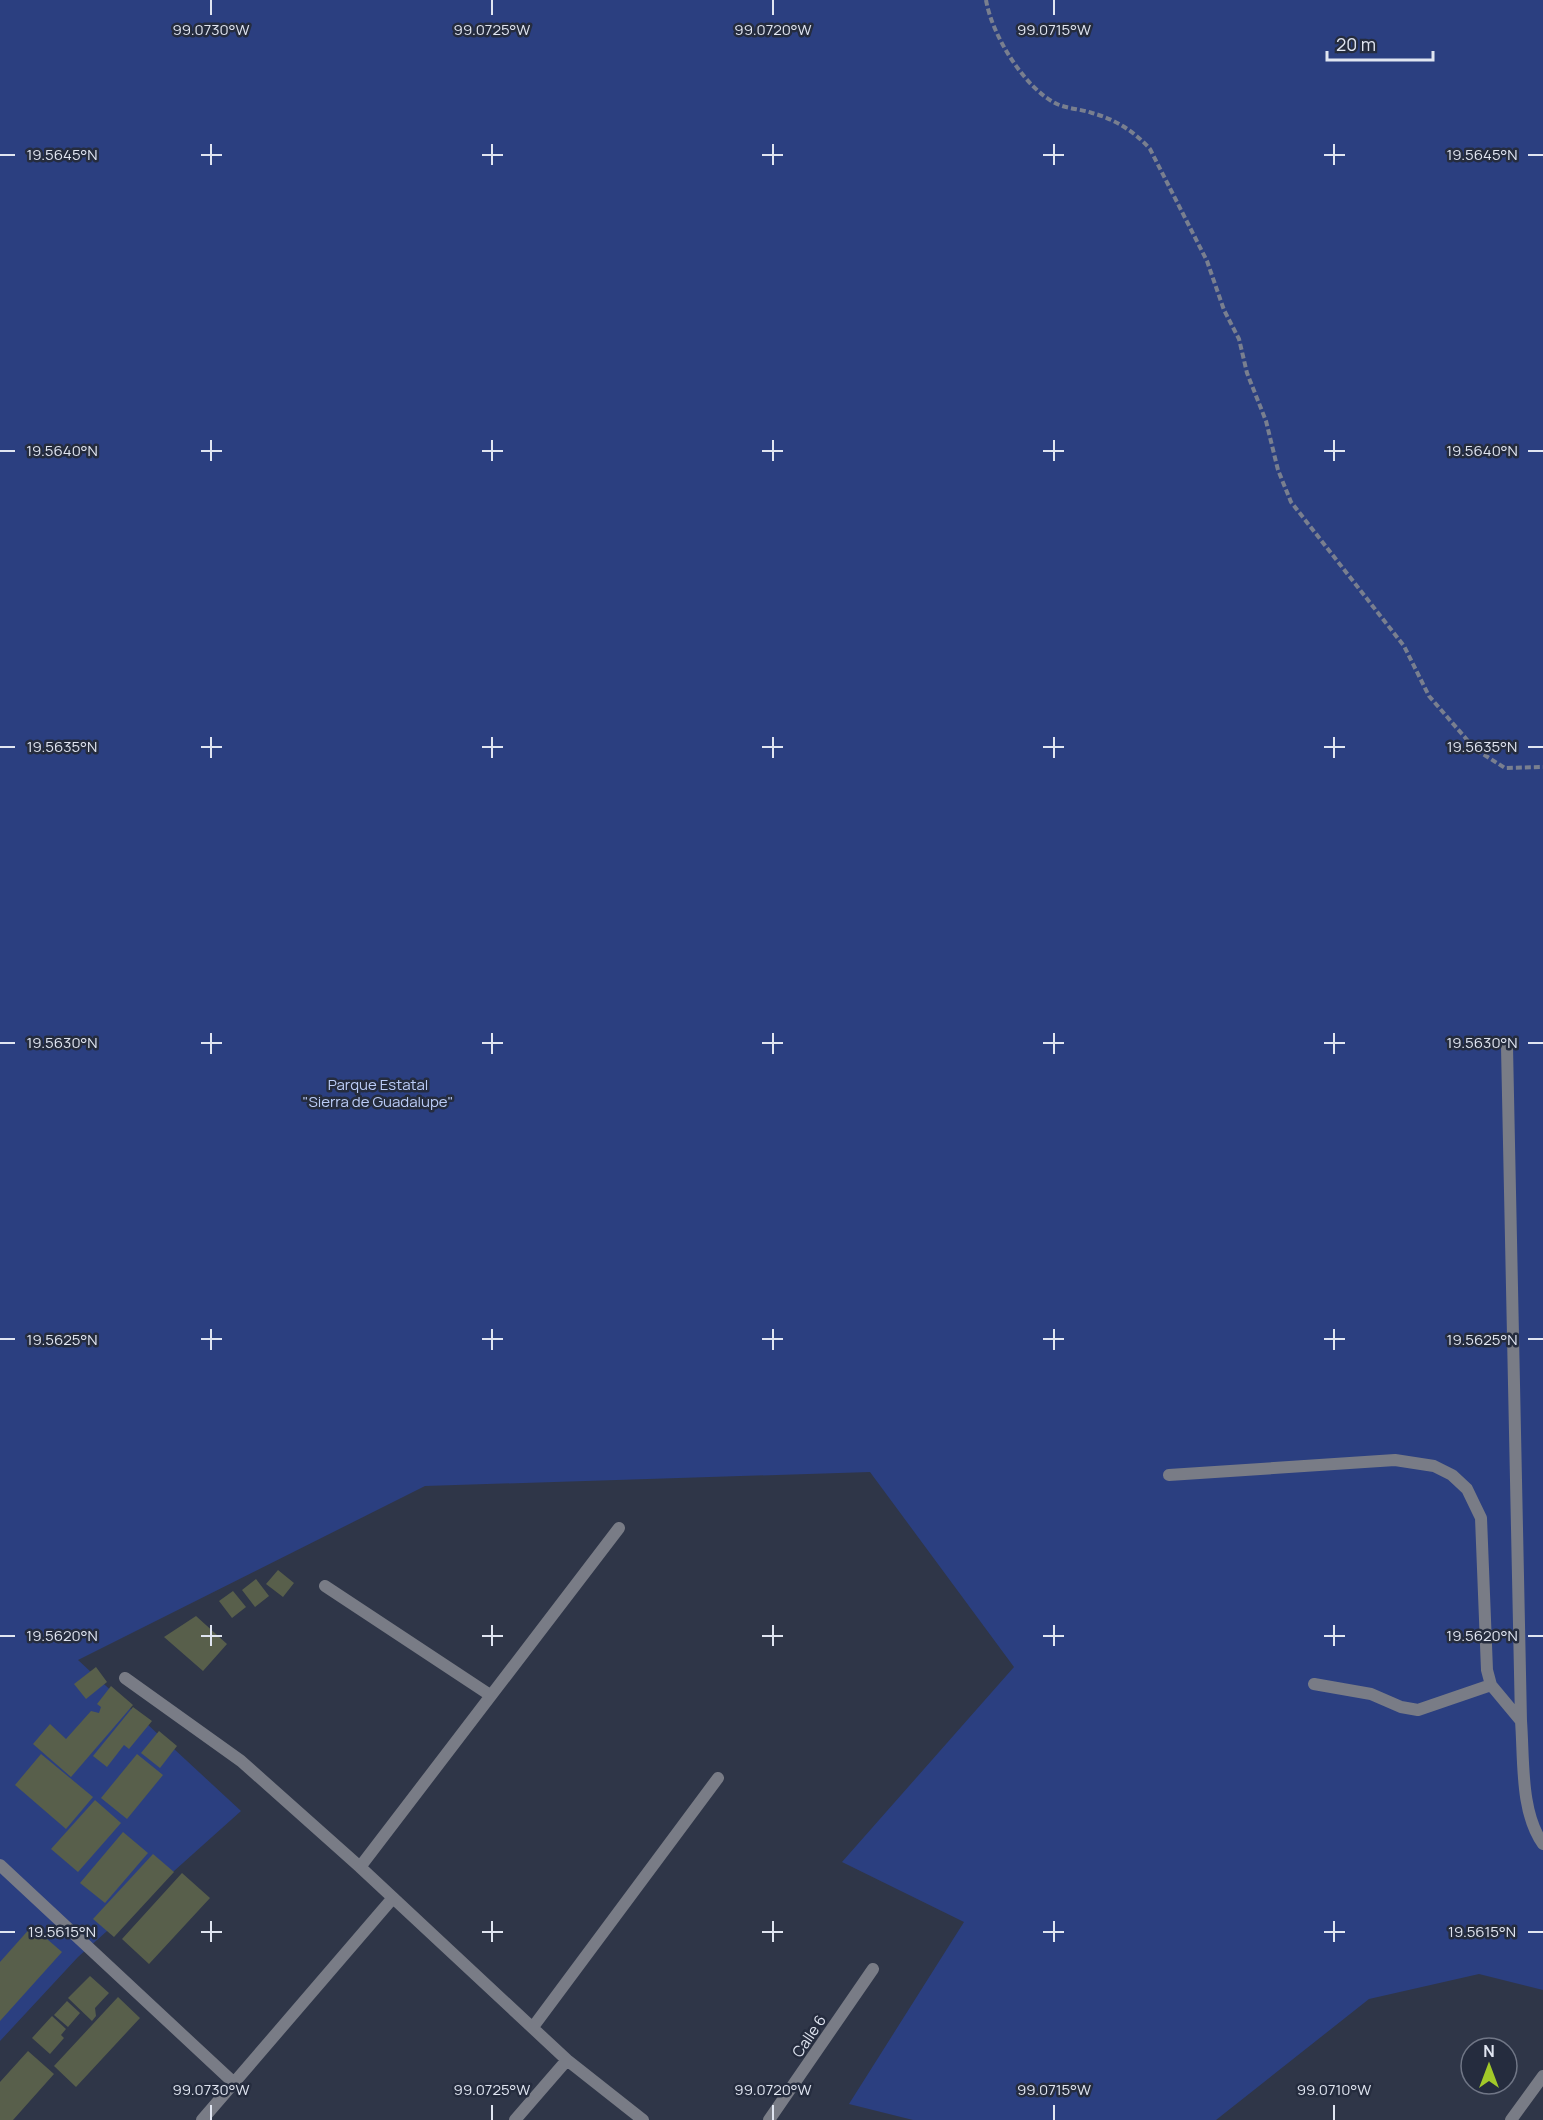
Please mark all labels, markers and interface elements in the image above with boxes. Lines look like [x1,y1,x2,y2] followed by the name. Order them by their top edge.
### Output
[172,19,250,40] text: 99.0730°W
[454,19,530,40] text: 99.0725°W
[734,19,812,40] text: 99.0720°W
[1017,19,1091,40] text: 99.0715°W
[1327,24,1434,62] scale bar
[1336,32,1376,56] text: 20 m
[26,144,98,165] text: 19.5645°N
[1446,144,1518,165] text: 19.5645°N
[26,440,98,461] text: 19.5640°N
[1446,440,1518,461] text: 19.5640°N
[27,736,97,757] text: 19.5635°N
[1447,736,1517,757] text: 19.5635°N
[26,1032,98,1053] text: 19.5630°N
[1446,1032,1518,1053] text: 19.5630°N
[303,1074,453,1112] park label: Parque Estatal "Sierra de Guadalupe"
[27,1329,97,1350] text: 19.5625°N
[1447,1329,1517,1350] text: 19.5625°N
[26,1625,98,1646] text: 19.5620°N
[1446,1625,1518,1646] text: 19.5620°N
[28,1921,96,1942] text: 19.5615°N
[1448,1921,1516,1942] text: 19.5615°N
[787,2011,831,2061] street label: Calle 6
[1459,2036,1519,2096] north arrow
[1483,2040,1495,2062] text: N
[172,2079,250,2100] text: 99.0730°W
[454,2079,530,2100] text: 99.0725°W
[734,2079,812,2100] text: 99.0720°W
[1017,2079,1091,2100] text: 99.0715°W
[1297,2079,1371,2100] text: 99.0710°W

